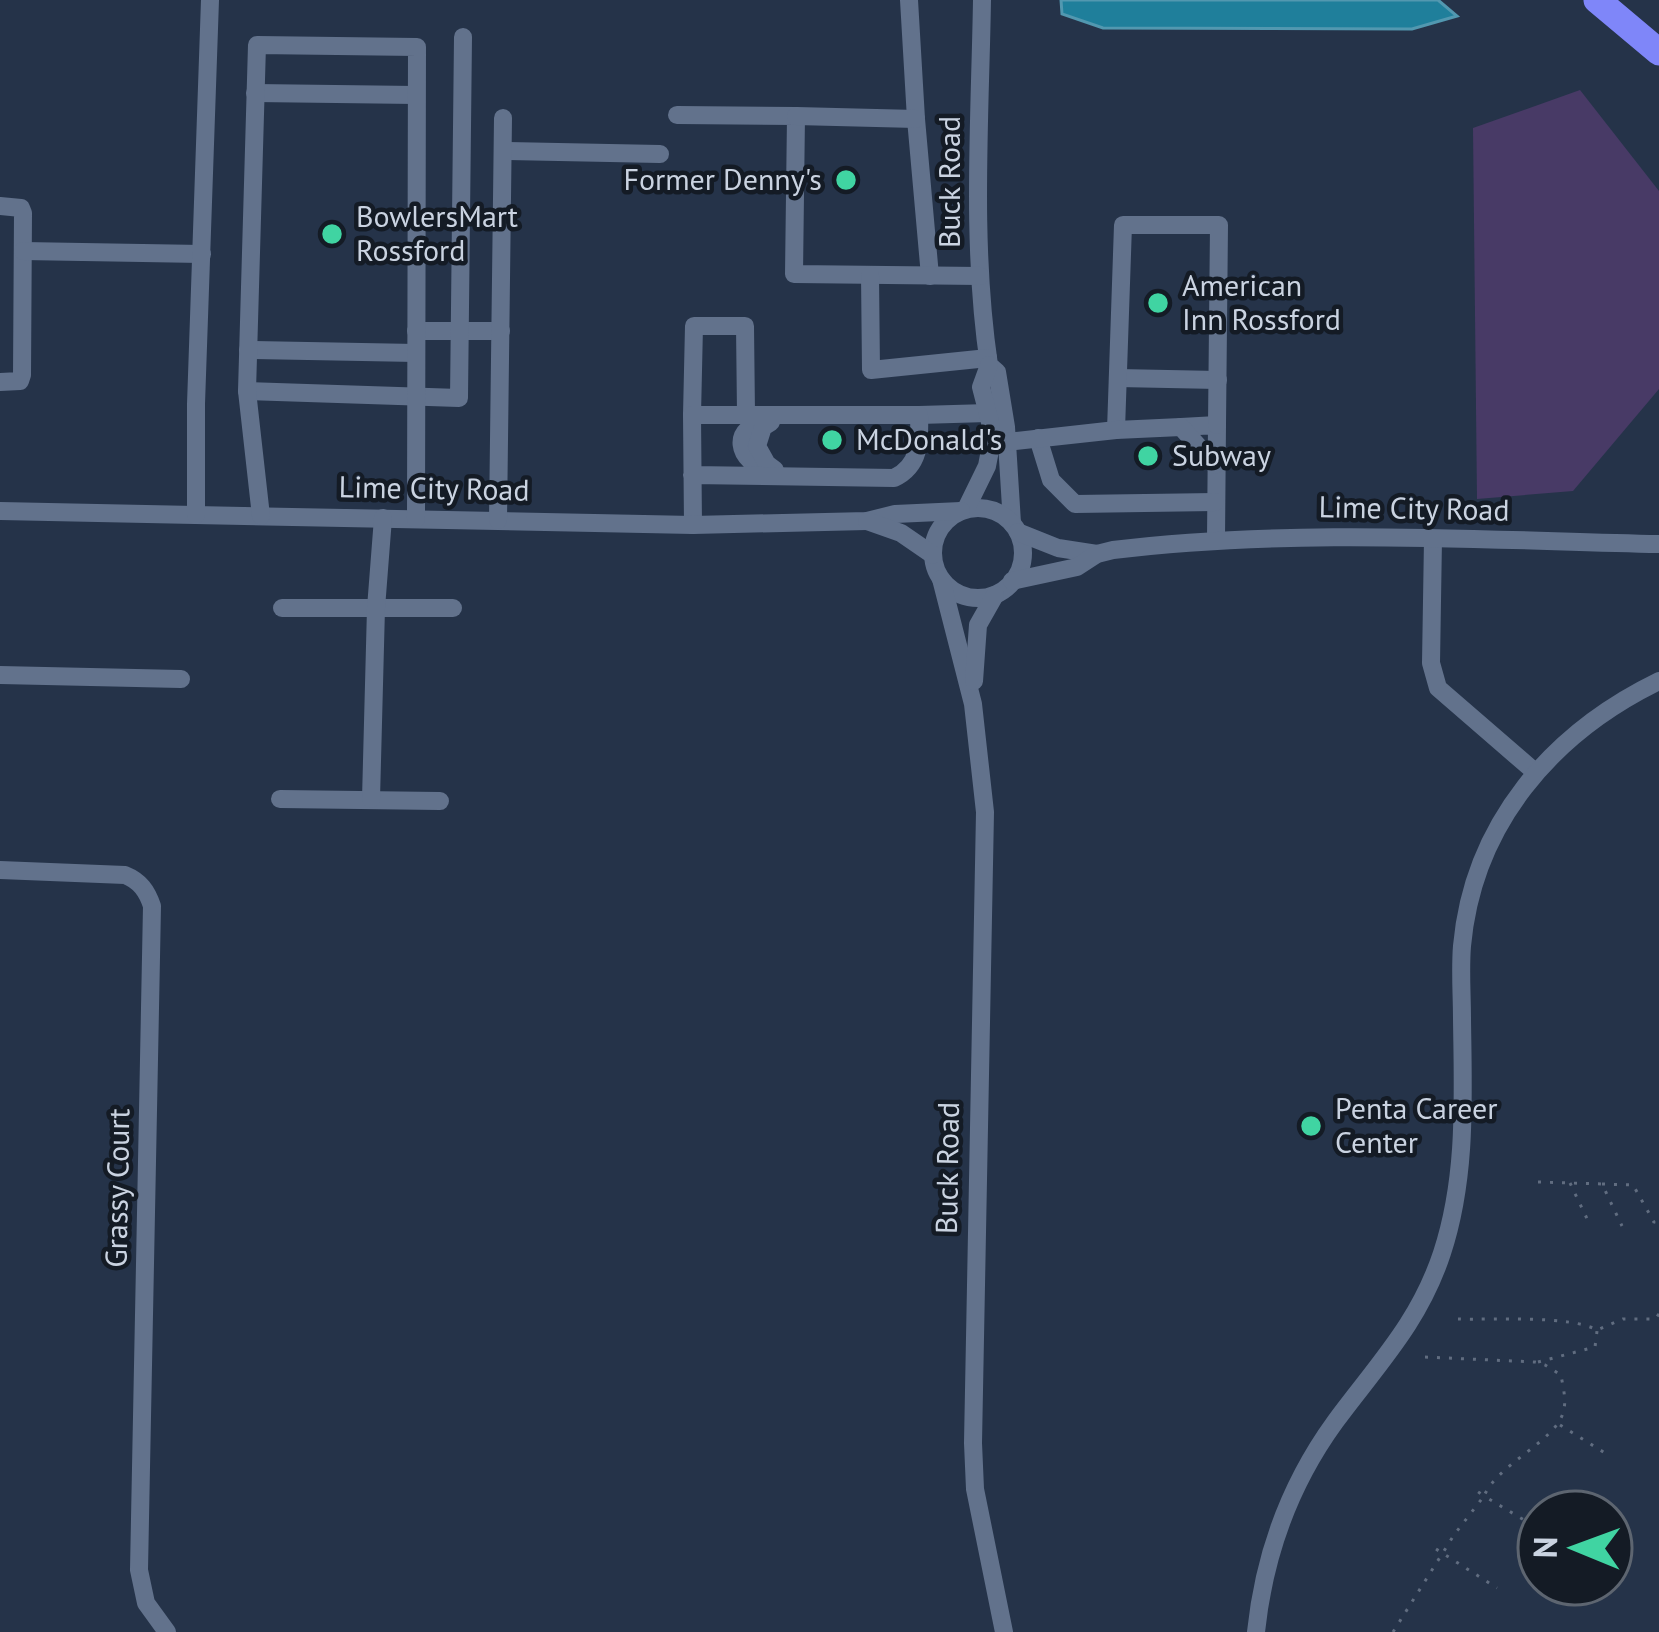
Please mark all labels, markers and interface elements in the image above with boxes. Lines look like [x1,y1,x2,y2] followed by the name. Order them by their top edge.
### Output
[929,116,968,248] street label: Buck Road
[623,159,822,198] place label: Former Denny's
[833,167,859,193] marker: Former Denny's
[356,196,518,269] place label: BowlersMart Rossford
[319,221,345,247] marker: BowlersMart Rossford
[1182,265,1341,338] place label: American Inn Rossford
[1145,290,1171,316] marker: American Inn Rossford
[856,419,1002,458] place label: McDonald's
[819,427,845,453] marker: McDonald's
[1172,435,1271,474] place label: Subway
[1135,443,1161,469] marker: Subway
[338,466,530,509] street label: Lime City Road
[1318,486,1510,529] street label: Lime City Road
[1335,1088,1497,1161] place label: Penta Career Center
[926,1102,967,1234] street label: Buck Road
[96,1108,137,1268] street label: Grassy Court
[1298,1113,1324,1139] marker: Penta Career Center
[1515,1488,1635,1608] north arrow
[1523,1536,1566,1559] text: N

